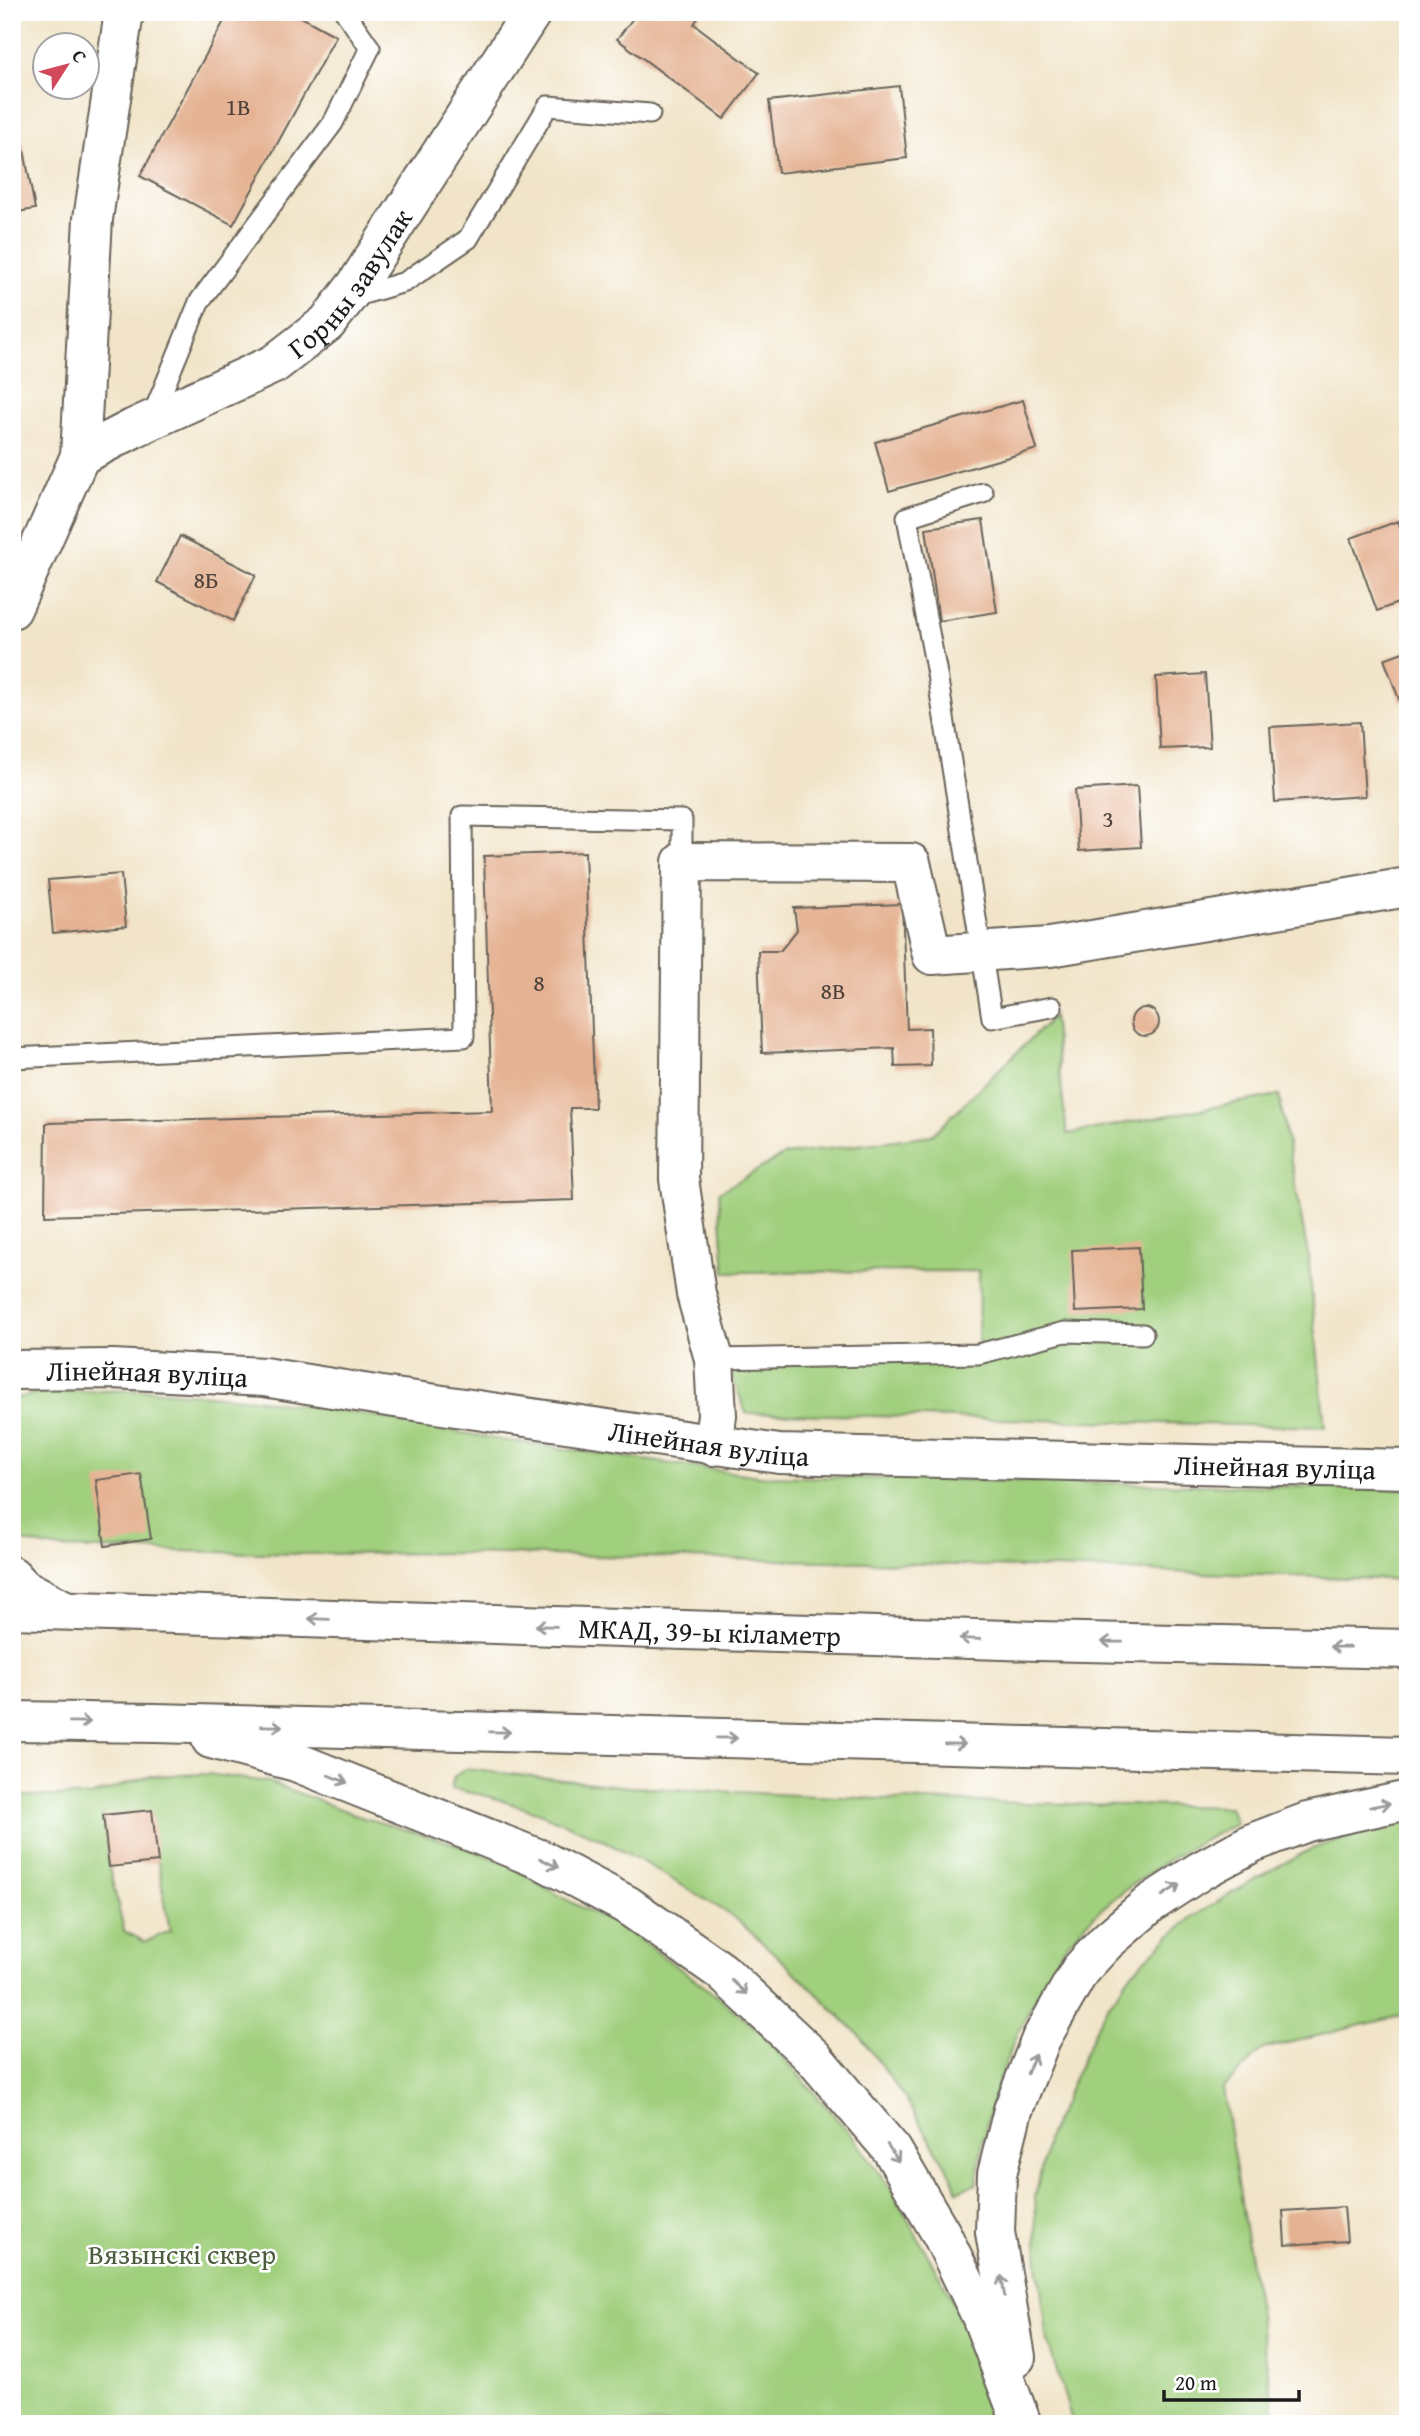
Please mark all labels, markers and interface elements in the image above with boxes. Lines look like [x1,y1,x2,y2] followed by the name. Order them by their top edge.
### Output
[32,32,102,102] north arrow
[65,43,94,69] text: С
[225,89,251,124] house number: 1В
[278,199,421,367] street label: Горны завулак
[193,562,219,597] house number: 8Б
[1102,801,1114,836] house number: 3
[533,965,545,1000] house number: 8
[820,973,846,1008] house number: 8В
[46,1348,250,1397] street label: Лінейная вуліца
[606,1409,810,1475] street label: Лінейная вуліца
[1173,1443,1377,1489] street label: Лінейная вуліца
[578,1606,841,1655] street label: МКАД, 39-ы кіламетр
[308,1613,331,1626] one-way arrow
[535,1619,558,1633] one-way arrow
[958,1632,981,1645] one-way arrow
[1101,1635,1124,1649] one-way arrow
[1328,1640,1351,1654] one-way arrow
[69,1715,92,1729] one-way arrow
[261,1719,284,1733] one-way arrow
[488,1725,511,1739] one-way arrow
[716,1731,739,1745] one-way arrow
[943,1737,966,1751] one-way arrow
[326,1773,348,1786] one-way arrow
[1368,1798,1391,1812] one-way arrow
[538,1857,558,1871] one-way arrow
[1161,1883,1180,1897] one-way arrow
[730,1979,748,1995] one-way arrow
[1026,2054,1039,2075] one-way arrow
[886,2143,900,2162] one-way arrow
[88,2233,276,2274] park label: Вязынскі сквер
[996,2275,1009,2297] one-way arrow
[1164,2359,1299,2403] scale bar
[1175,2367,1217,2398] text: 20 m

